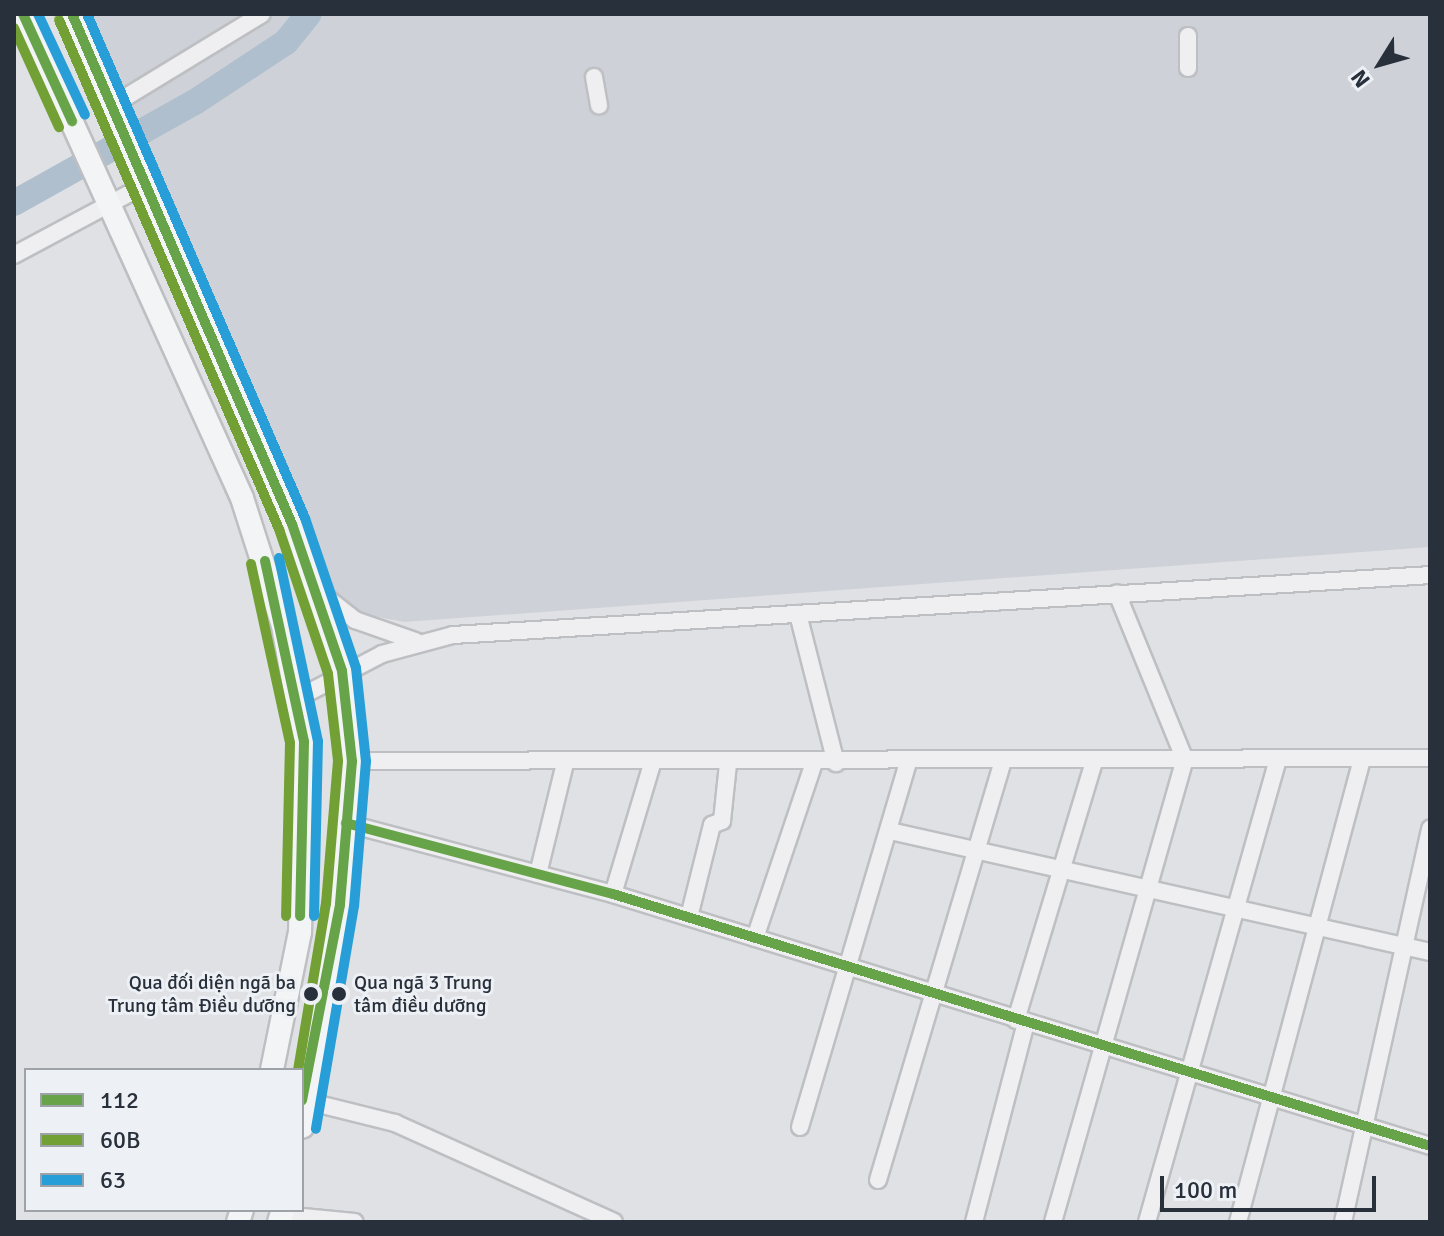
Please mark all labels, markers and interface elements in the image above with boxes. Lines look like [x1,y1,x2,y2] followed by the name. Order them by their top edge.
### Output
[1340,24,1420,104] north arrow
[1345,65,1376,93] text: N
[108,970,296,1017] place label: Qua đối diện ngã ba Trung tâm Điều dưỡng
[354,970,492,1017] place label: Qua ngã 3 Trung tâm điều dưỡng
[303,986,319,1002] marker: Qua đối diện ngã ba Trung tâm Điều dưỡng
[331,986,347,1002] marker: Qua ngã 3 Trung tâm điều dưỡng
[24,1068,304,1212] legend
[100,1085,139,1115] text: 112
[100,1125,140,1155] text: 60B
[1164,1160,1380,1210] scale bar
[100,1165,126,1195] text: 63
[1174,1175,1237,1205] text: 100 m

